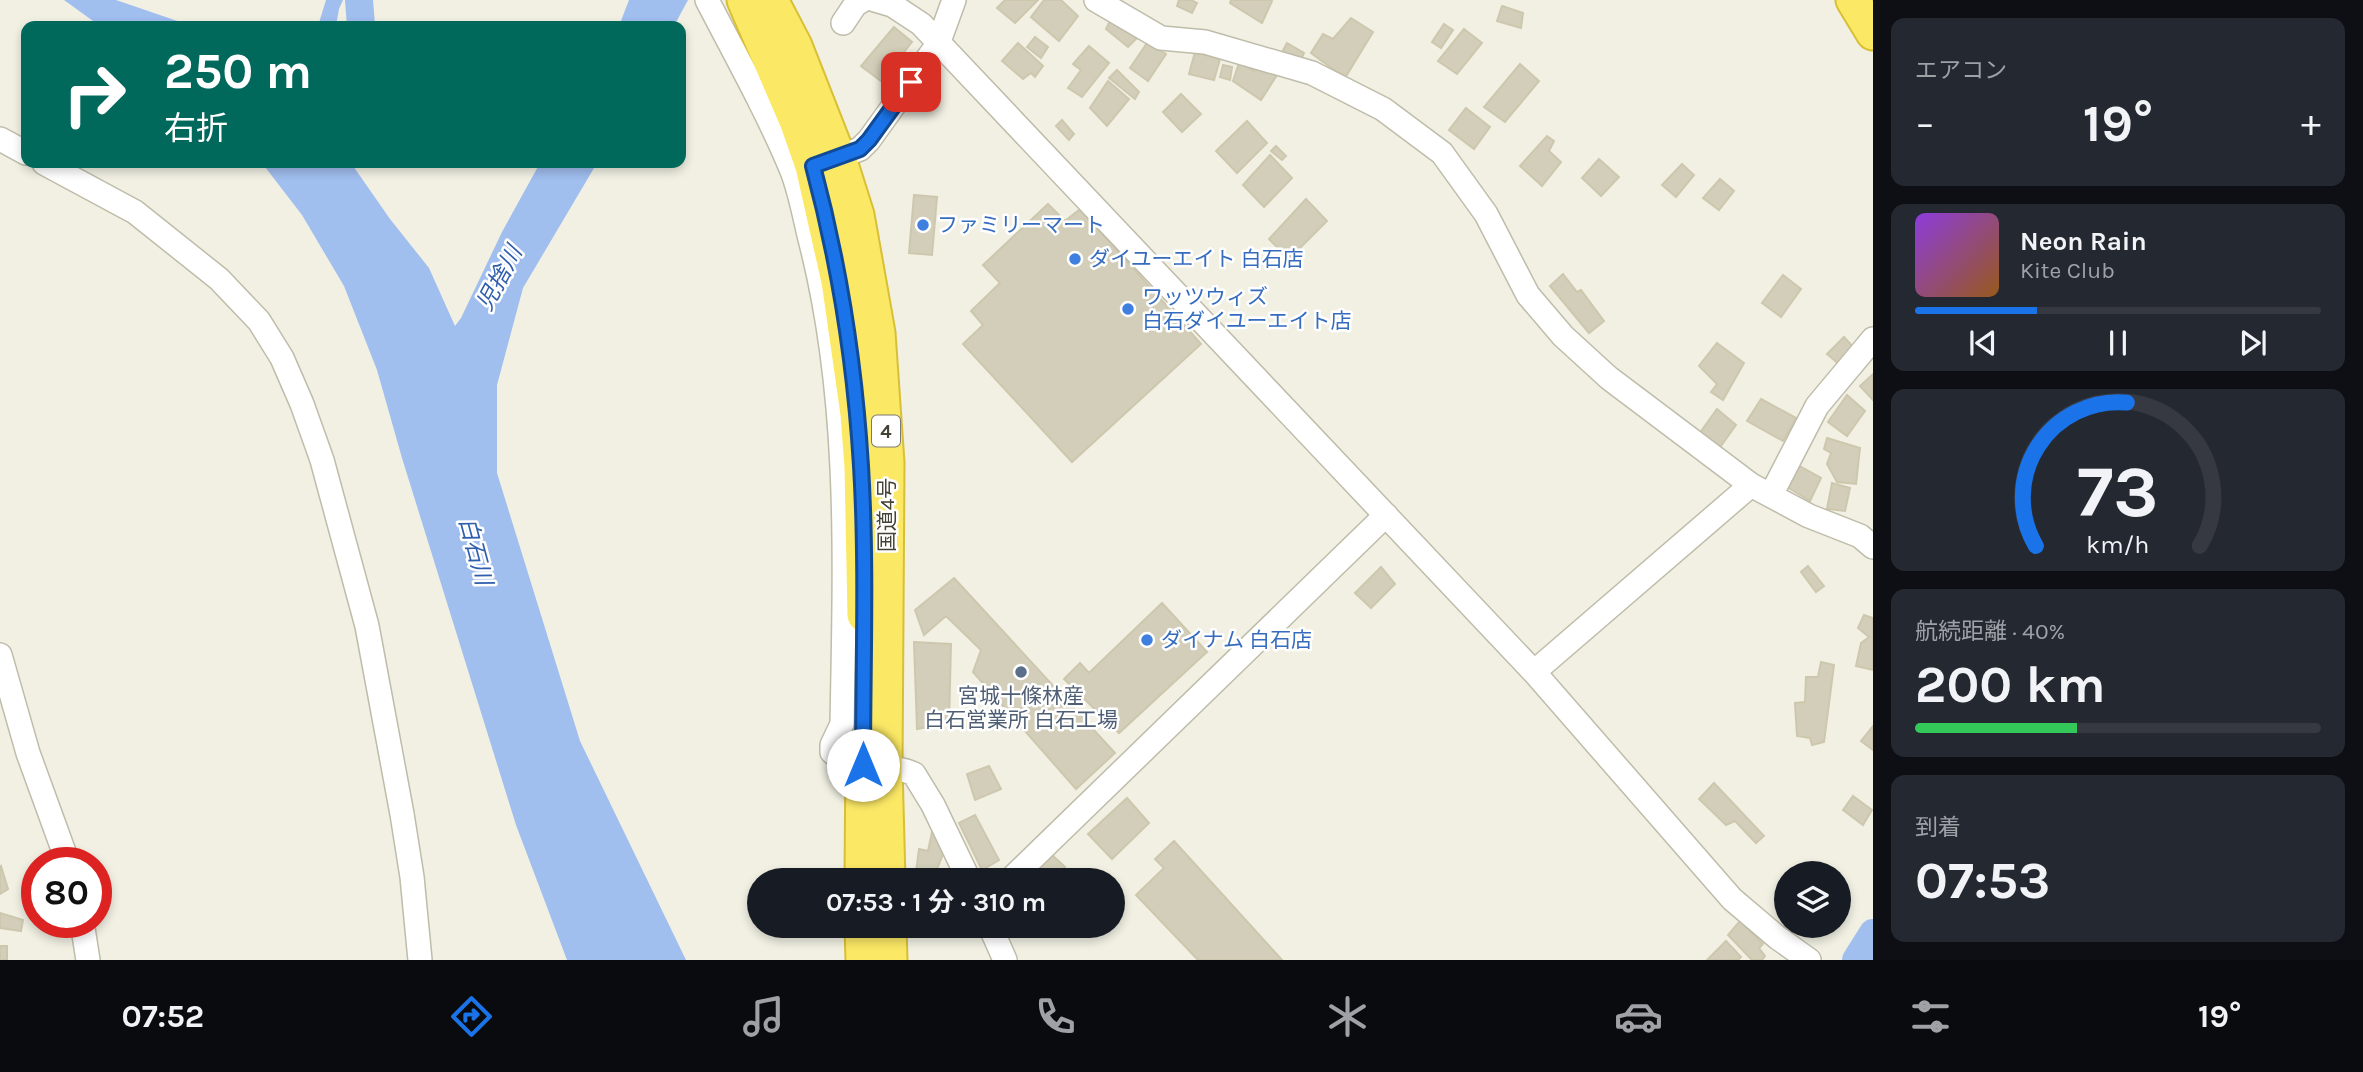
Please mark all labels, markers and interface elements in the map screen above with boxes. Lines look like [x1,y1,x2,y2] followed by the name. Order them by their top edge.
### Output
[164,43,312,100] text: 250 m
[49,49,140,140] icon: right
[881,52,941,112] pin
[1915,57,2007,84] text: エアコン
[892,63,930,101] icon: arrive
[2083,93,2153,154] text: 19°
[1915,101,1935,146] text: −
[2301,101,2321,146] text: +
[164,110,228,147] text: 右折
[937,213,1105,237] place label: ファミリーマート
[915,217,931,233] marker: ファミリーマート
[2020,226,2147,257] text: Neon Rain
[471,239,529,315] water label: 児捨川
[1089,247,1304,271] place label: ダイユーエイト 白石店
[1067,251,1083,267] marker: ダイユーエイト 白石店
[2020,257,2115,284] text: Kite Club
[1142,285,1352,333] place label: ワッツウィズ 白石ダイユーエイト店
[1120,301,1136,317] marker: ワッツウィズ 白石ダイユーエイト店
[1964,324,2002,362] icon: previous
[2099,324,2137,362] icon: pause
[2234,324,2272,362] icon: next
[872,416,900,446] road number: 4
[2077,449,2159,534] text: 73
[875,478,899,552] street label: 国道4号
[454,514,498,591] water label: 白石川
[2086,530,2150,559] text: km/h
[1915,618,2065,645] text: 航続距離 · 40%
[1161,628,1312,652] place label: ダイナム 白石店
[1139,632,1155,648] marker: ダイナム 白石店
[1915,654,2106,715] text: 200 km
[1013,664,1029,680] marker: 宮城十條林産 白石営業所 白石工場
[924,684,1118,732] place label: 宮城十條林産 白石営業所 白石工場
[826,728,900,802] position arrow
[1915,814,1961,841] text: 到着
[21,847,112,938] speed limit sign: 80
[1915,850,2050,911] text: 07:53
[1774,861,1851,938] map controls
[1774,861,1851,938] button: layers
[826,887,1046,918] text: 07:53 · 1 分 · 310 m
[447,992,496,1041] icon: directions
[739,992,788,1041] icon: music
[1031,992,1080,1041] icon: phone
[1323,992,1372,1041] icon: climate
[1614,992,1663,1041] icon: car
[1906,992,1955,1041] icon: filters
[121,998,204,1035] text: 07:52
[2198,998,2241,1035] text: 19°

